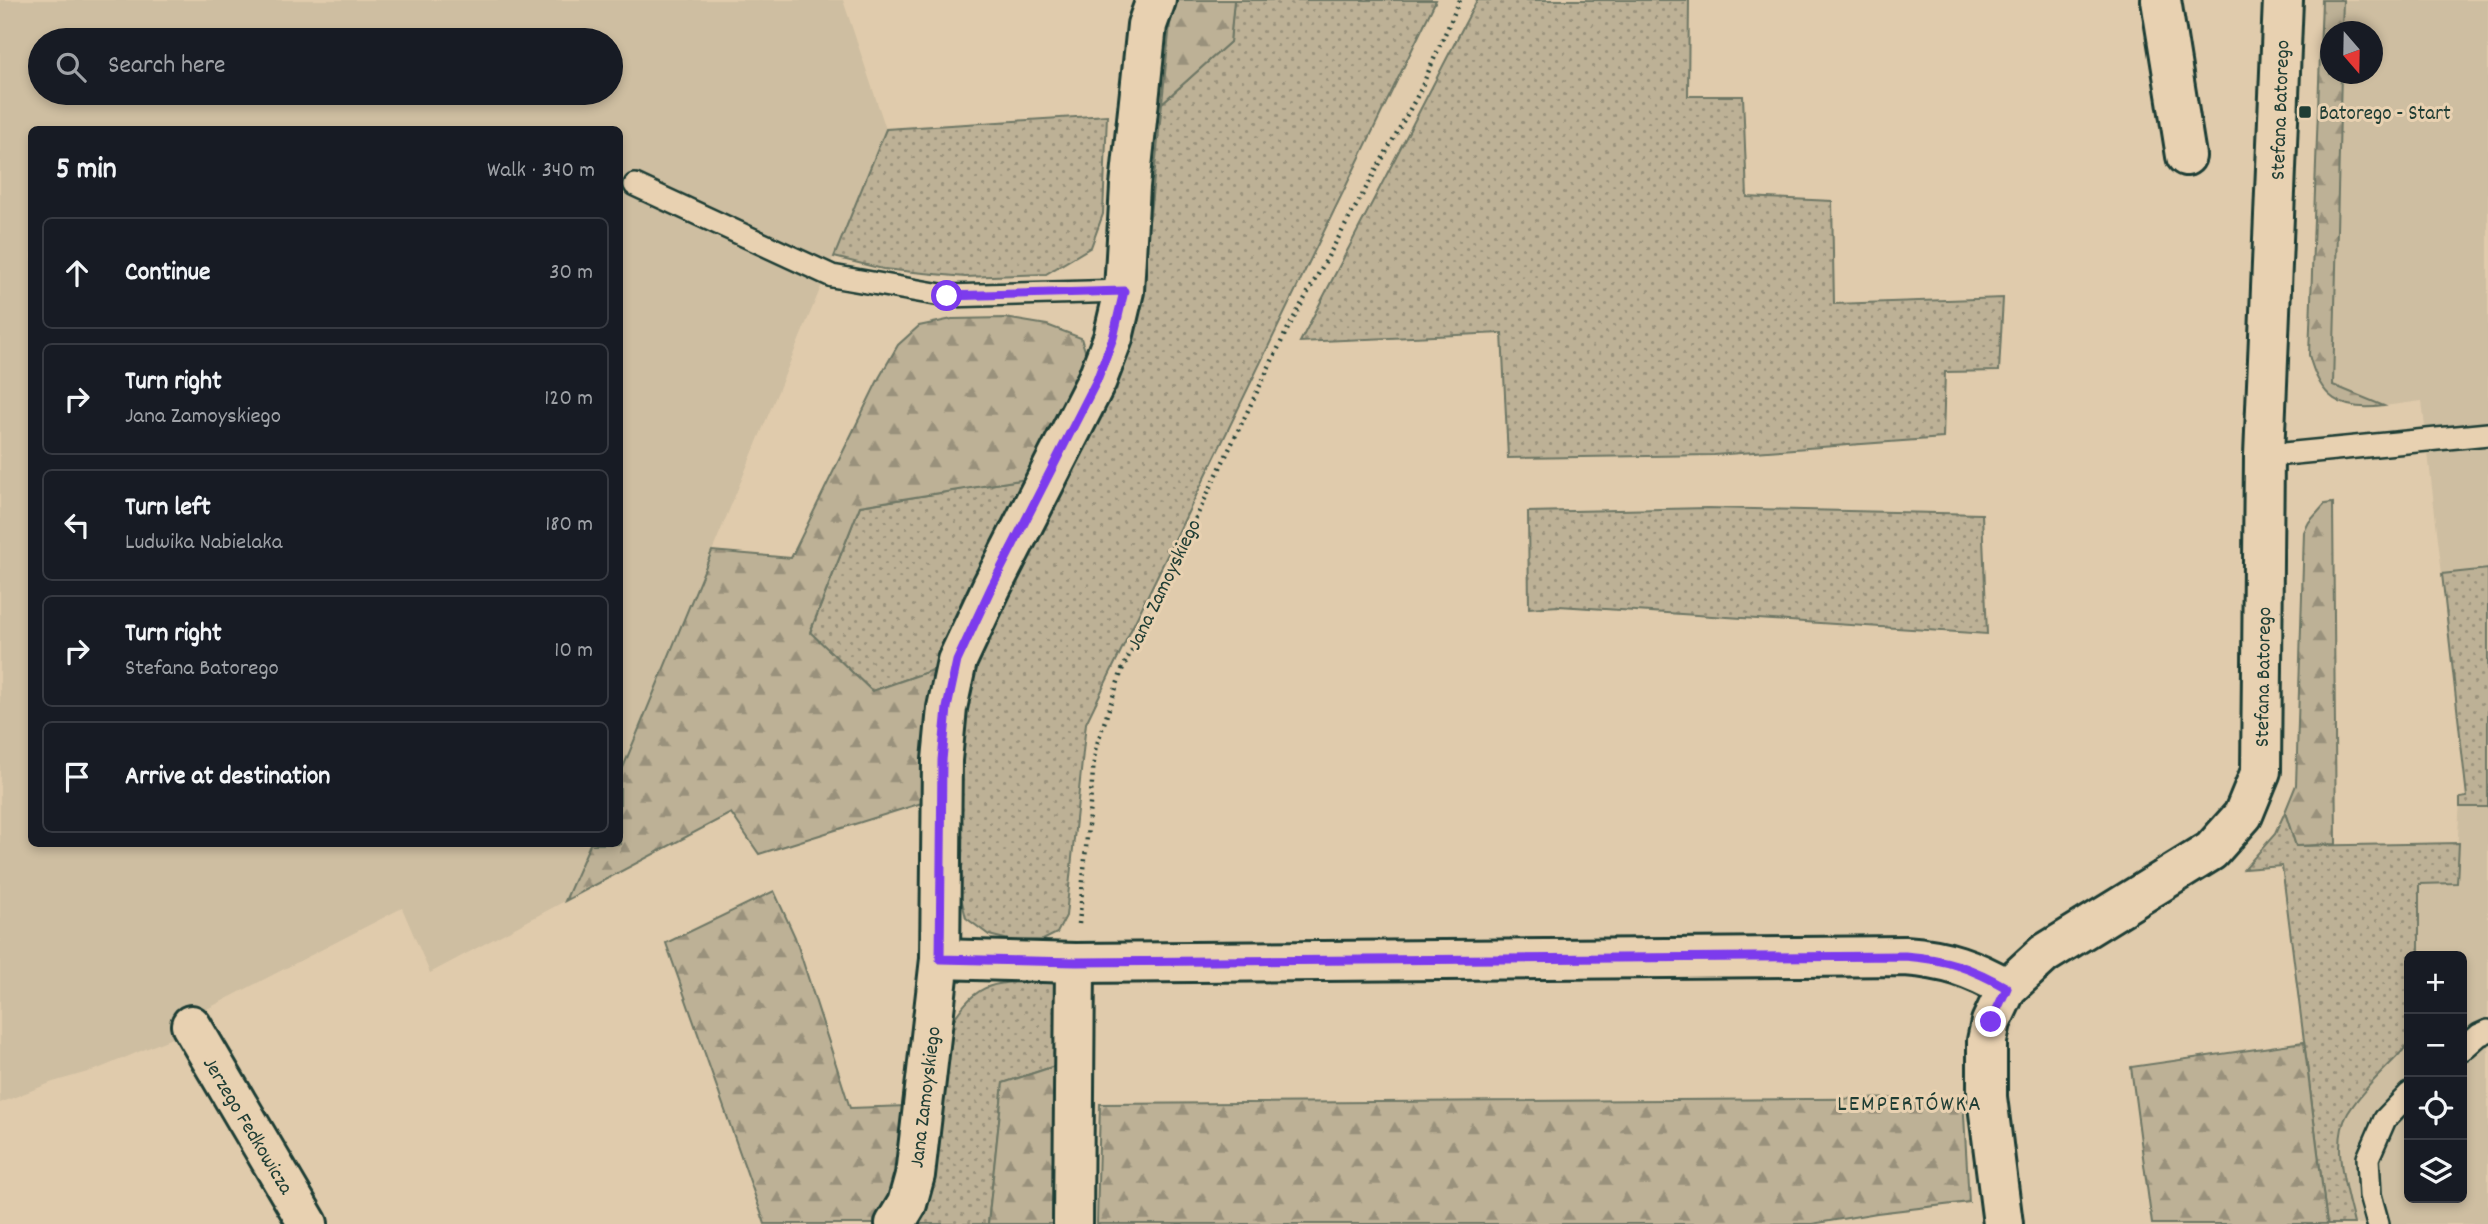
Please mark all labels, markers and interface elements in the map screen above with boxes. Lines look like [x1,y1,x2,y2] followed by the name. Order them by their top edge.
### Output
[2320,21,2383,84] north arrow
[28,28,623,105] search box
[2265,39,2299,181] street label: Stefana Batorego
[52,48,90,86] icon: search
[108,48,226,85] text: Search here
[2319,100,2451,130] place label: Batorego - Start
[2297,104,2313,120] marker: Batorego - Start
[56,150,117,193] text: 5 min
[487,155,595,188] text: Walk · 340 m
[58,254,96,292] icon: ahead
[125,255,210,292] text: Continue
[549,257,593,290] text: 30 m
[931,280,962,311] route start
[125,364,222,401] text: Turn right
[58,380,96,418] icon: right
[544,383,593,416] text: 120 m
[125,401,281,434] text: Jana Zamoyskiego
[125,490,211,527] text: Turn left
[58,506,96,544] icon: left
[545,509,593,542] text: 180 m
[1121,515,1210,656] street label: Jana Zamoyskiego
[125,527,283,560] text: Ludwika Nabielaka
[2249,607,2281,747] street label: Stefana Batorego
[125,616,222,653] text: Turn right
[58,632,96,670] icon: right
[554,635,593,668] text: 10 m
[125,653,279,686] text: Stefana Batorego
[58,758,96,796] icon: arrive
[125,759,330,796] text: Arrive at destination
[2404,951,2467,1203] map controls
[2404,951,2467,1014] button: +
[1975,1006,2006,1037] route end
[2404,1014,2467,1077] button: −
[903,1025,951,1170] street label: Jana Zamoyskiego
[194,1052,300,1202] street label: Jerzego Fedkowicza
[2404,1077,2467,1140] button: locate
[1837,1089,1983,1122] district label: LEMPERTÓWKA
[2404,1140,2467,1203] button: layers

